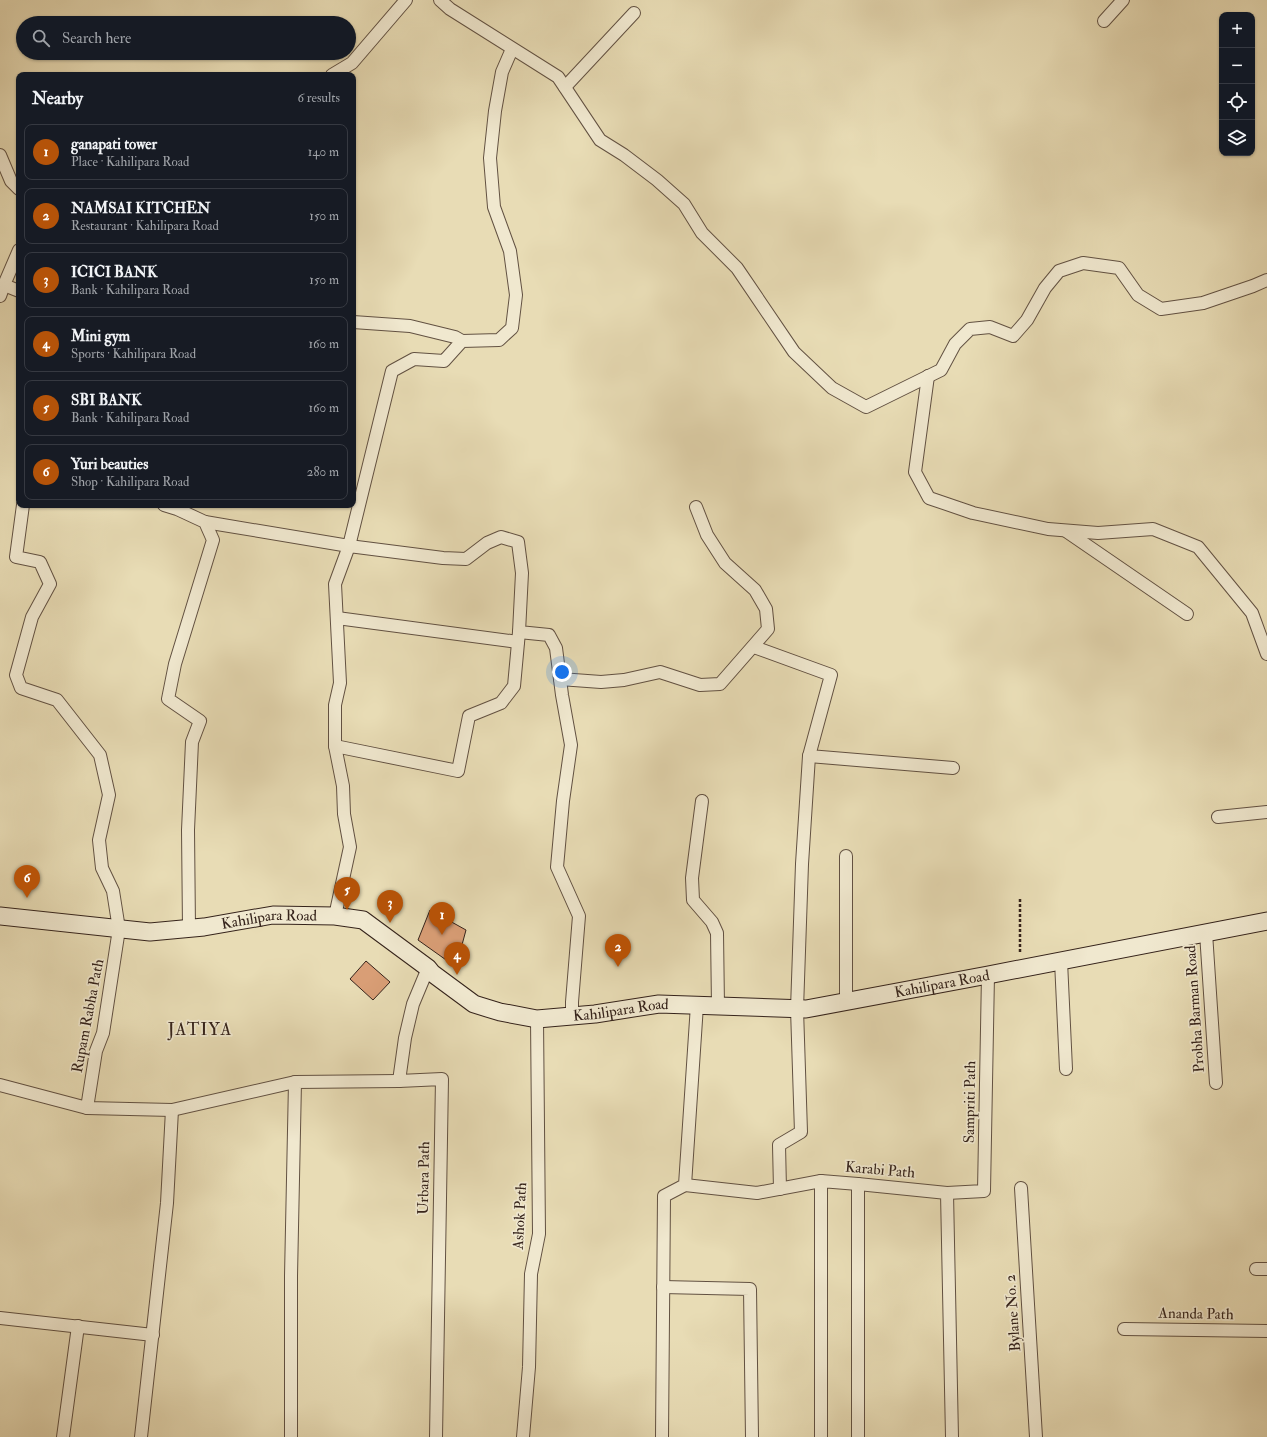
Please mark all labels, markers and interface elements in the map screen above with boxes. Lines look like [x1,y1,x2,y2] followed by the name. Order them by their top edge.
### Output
[1219,12,1255,156] map controls
[1219,12,1255,48] button: +
[16,16,356,60] search box
[30,27,52,49] icon: search
[62,29,131,48] text: Search here
[1219,48,1255,84] button: −
[1219,84,1255,120] button: locate
[32,88,83,109] text: Nearby
[297,90,340,106] text: 6 results
[1219,120,1255,156] button: layers
[71,135,157,154] text: ganapati tower
[44,144,48,160] text: 1
[308,144,339,160] text: 140 m
[71,154,189,170] text: Place · Kahilipara Road
[71,199,210,218] text: NAMSAI KITCHEN
[43,208,49,224] text: 2
[309,208,339,224] text: 150 m
[71,218,219,234] text: Restaurant · Kahilipara Road
[71,263,157,282] text: ICICI BANK
[44,272,49,288] text: 3
[309,272,339,288] text: 150 m
[71,282,189,298] text: Bank · Kahilipara Road
[71,327,130,346] text: Mini gym
[42,336,50,352] text: 4
[308,336,339,352] text: 160 m
[71,346,196,362] text: Sports · Kahilipara Road
[71,391,142,410] text: SBI BANK
[43,400,49,416] text: 5
[308,400,339,416] text: 160 m
[71,410,189,426] text: Bank · Kahilipara Road
[71,455,148,474] text: Yuri beauties
[43,464,49,480] text: 6
[307,464,339,480] text: 280 m
[71,474,189,490] text: Shop · Kahilipara Road
[552,662,572,682] your location
[14,865,40,898] pin: 6
[334,877,360,910] pin: 5
[377,890,403,923] pin: 3
[429,902,455,935] pin: 1
[220,905,318,933] street label: Kahilipara Road
[605,934,631,967] pin: 2
[444,942,470,975] pin: 4
[1181,944,1209,1073] street label: Probha Barman Road
[68,957,109,1075] street label: Rupam Rabha Path
[893,965,992,1002] street label: Kahilipara Road
[572,994,669,1025] street label: Kahilipara Road
[167,1019,232,1041] district label: JATIYA
[960,1060,981,1143] street label: Sampriti Path
[414,1141,434,1215] street label: Urbara Path
[844,1157,916,1183] street label: Karabi Path
[509,1182,531,1251] street label: Ashok Path
[1001,1273,1025,1352] street label: Bylane No. 2
[1157,1304,1234,1324] street label: Ananda Path

